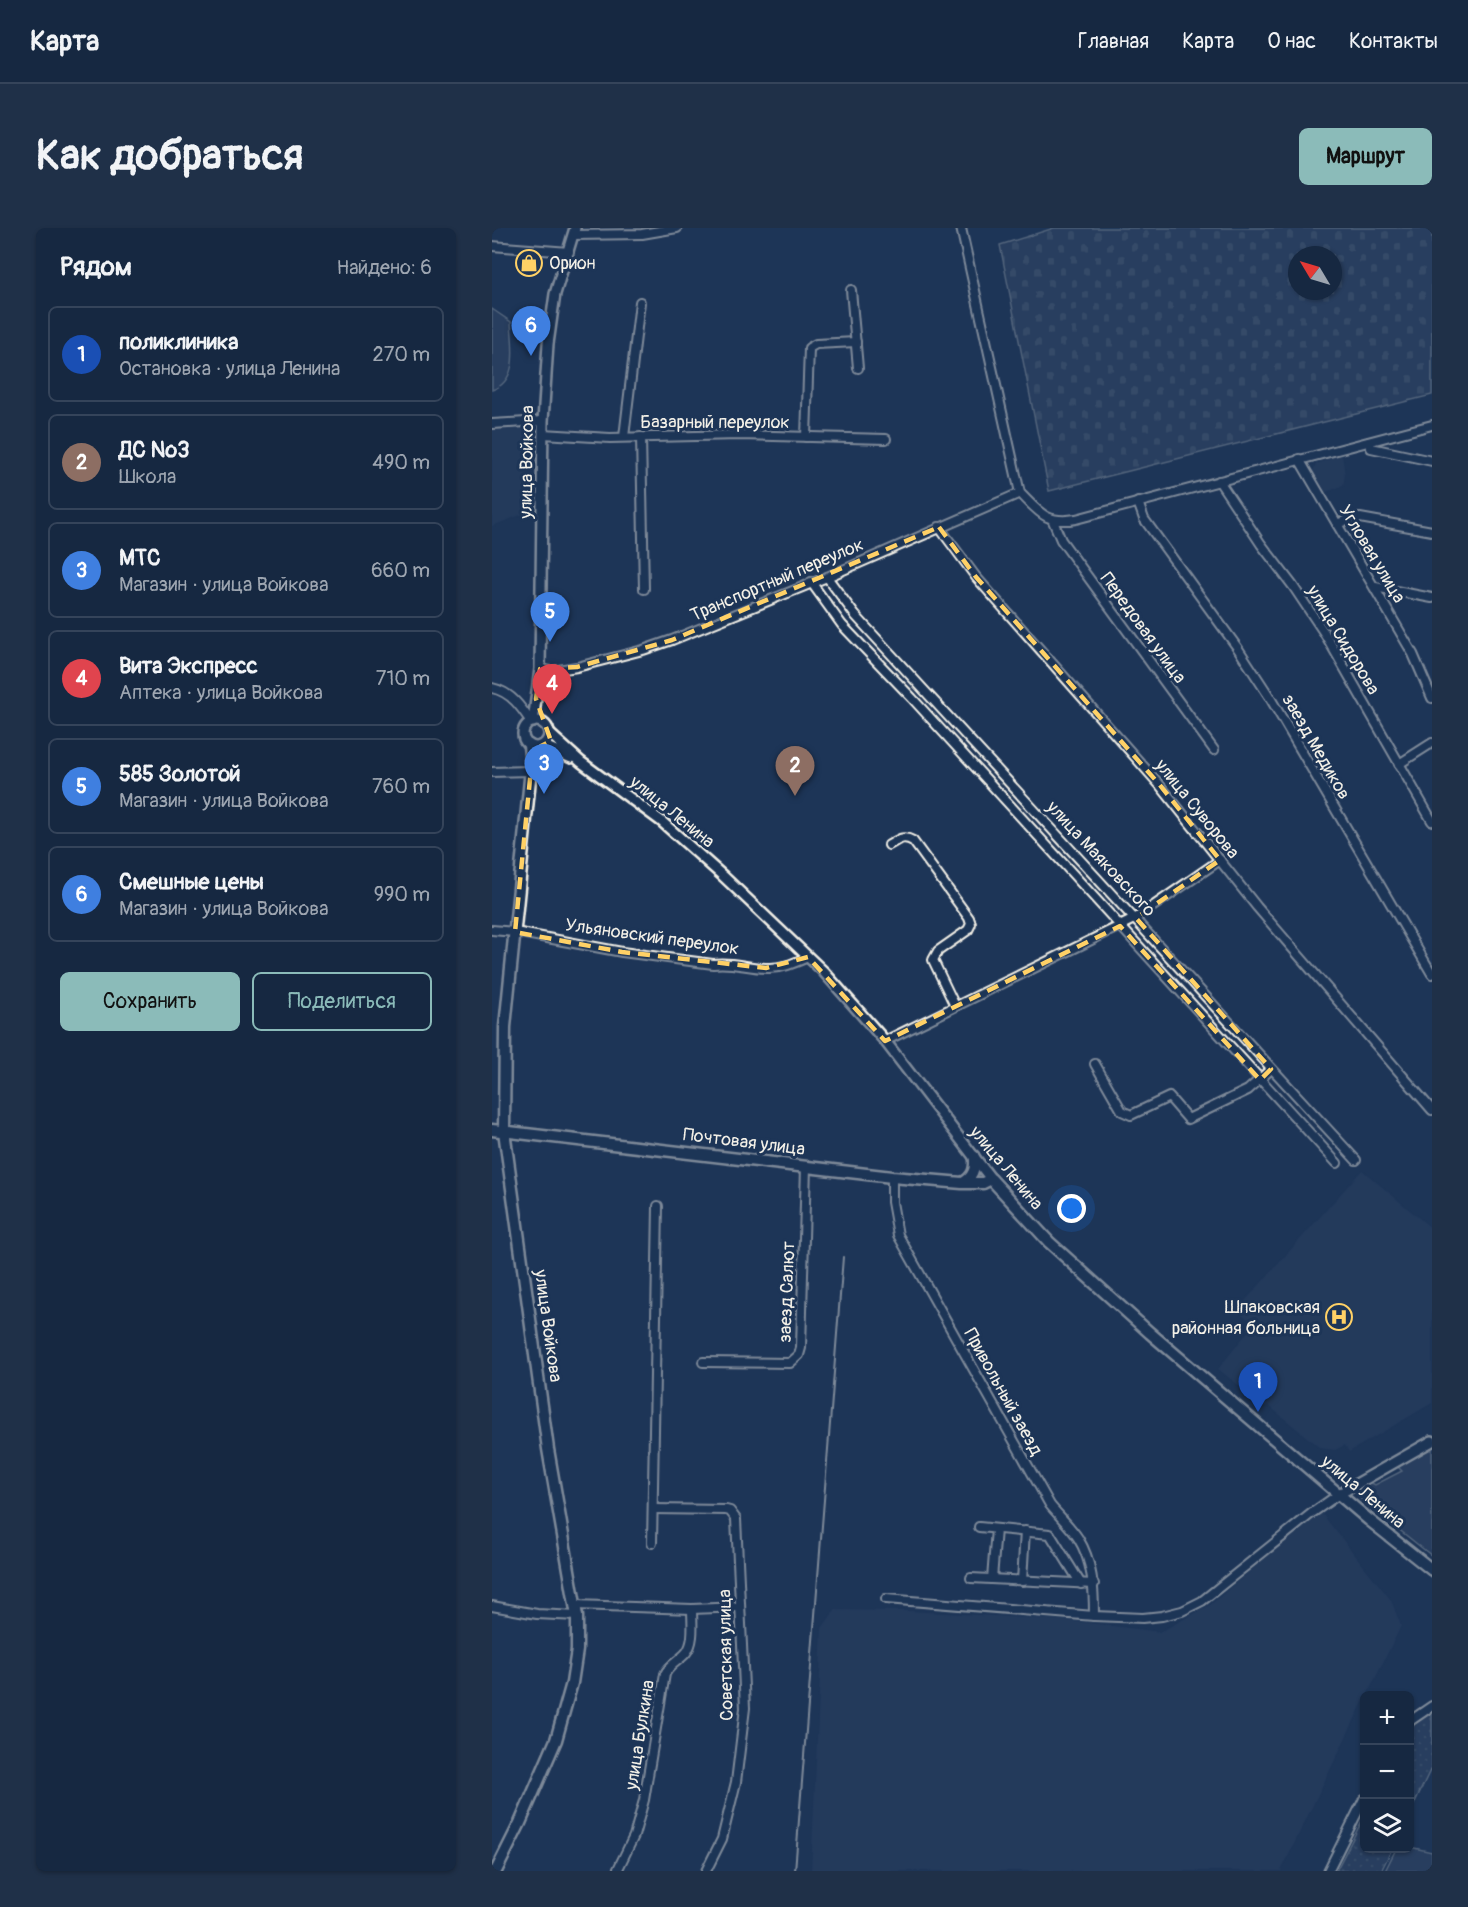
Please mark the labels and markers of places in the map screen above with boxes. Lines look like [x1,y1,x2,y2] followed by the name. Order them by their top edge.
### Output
[514,248,544,278] shop icon: Орион
[549,252,596,275] place label: Орион
[512,306,550,356] pin: 6
[530,592,570,642] pin: 5
[532,664,572,714] pin: 4
[524,744,564,794] pin: 3
[776,746,814,796] pin: 2
[1172,1296,1320,1340] place label: Шпаковская районная больница
[1324,1302,1354,1332] hospital icon: Шпаковская районная больница
[1238,1362,1278,1412] pin: 1

